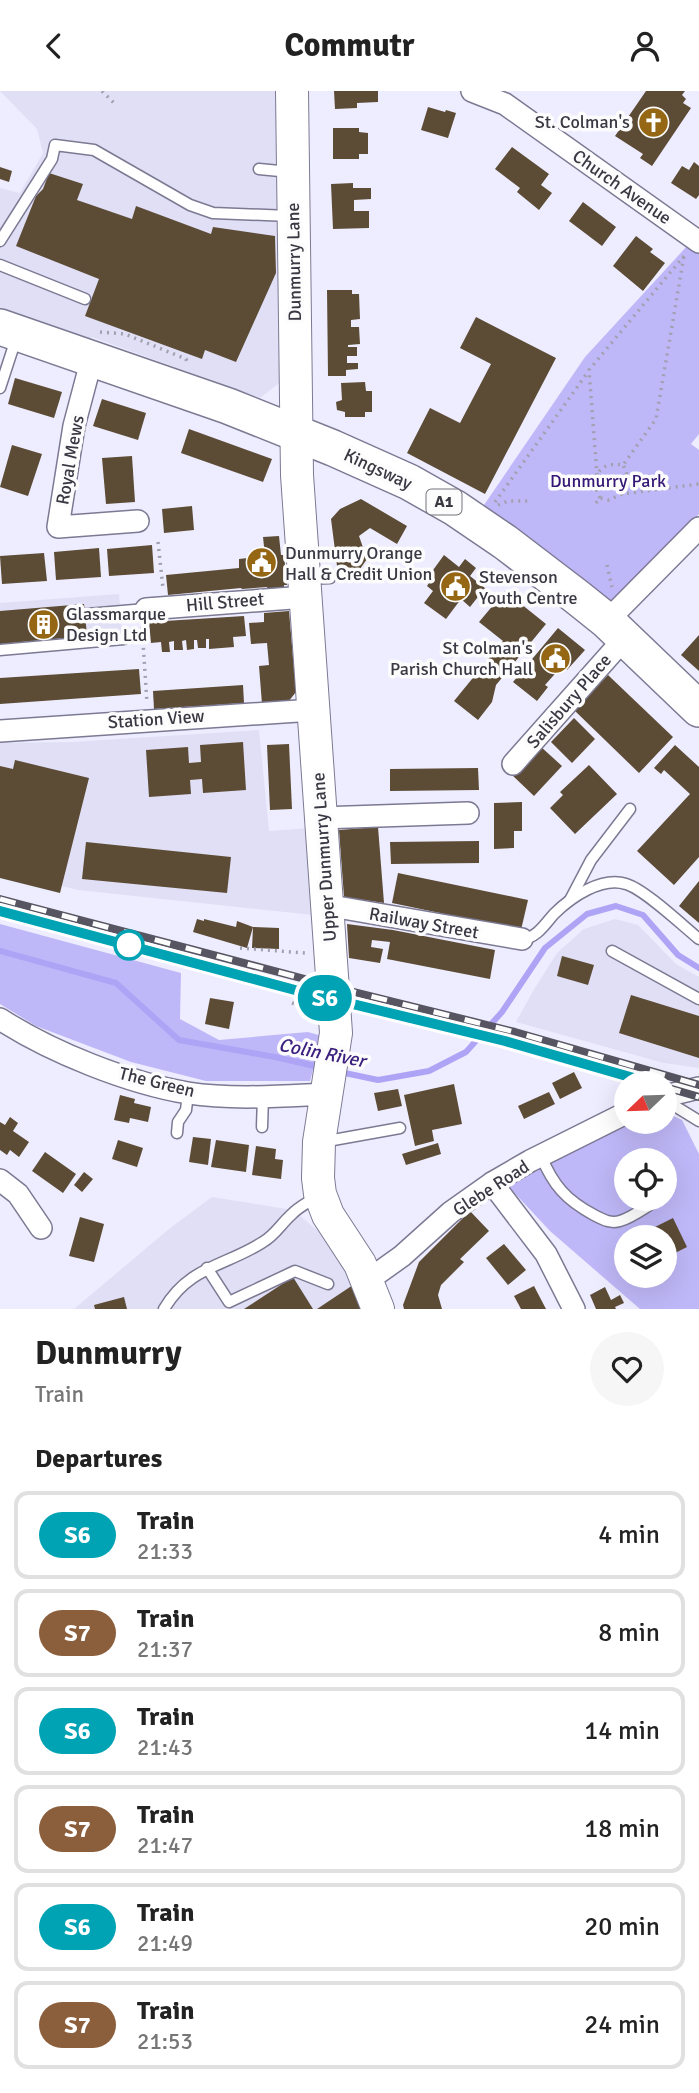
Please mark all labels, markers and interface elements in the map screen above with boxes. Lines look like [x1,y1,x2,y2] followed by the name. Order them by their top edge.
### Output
[284,26,415,65] text: Commutr
[35,27,73,65] icon: back
[626,27,664,65] icon: person
[636,105,670,139] church icon: St. Colman's
[535,111,630,133] place label: St. Colman's
[568,145,676,229] street label: Church Avenue
[282,202,306,322] street label: Dunmurry Lane
[51,413,89,506] street label: Royal Mews
[340,444,416,495] street label: Kingsway
[550,470,666,492] park label: Dunmurry Park
[426,489,462,515] road number: A1
[285,542,432,585] place label: Dunmurry Orange Hall & Credit Union
[245,546,279,580] public building icon: Dunmurry Orange Hall & Credit Union
[479,566,577,609] place label: Stevenson Youth Centre
[439,570,473,604] public building icon: Stevenson Youth Centre
[185,588,265,616] street label: Hill Street
[66,603,166,646] place label: Glassmarque Design Ltd
[26,607,60,641] building icon: Glassmarque Design Ltd
[390,637,533,680] place label: St Colman's Parish Church Hall
[539,641,573,675] public building icon: St Colman's Parish Church Hall
[522,649,616,753] street label: Salisbury Place
[107,705,205,733] street label: Station View
[307,772,341,942] street label: Upper Dunmurry Lane
[367,903,481,943] street label: Railway Street
[114,930,144,960] unlabelled marker
[294,975,356,1021] line badge: S6
[312,983,338,1013] text: S6
[277,1033,370,1074] water label: Colin River
[117,1062,197,1102] street label: The Green
[614,1071,677,1134] north arrow
[614,1071,677,1288] map controls
[614,1148,677,1211] button: locate
[449,1155,533,1221] street label: Glebe Road
[614,1225,677,1288] button: layers
[590,1332,664,1406] button: heart
[35,1333,182,1374] text: Dunmurry
[35,1380,84,1409] text: Train
[35,1443,162,1475] text: Departures
[137,1505,195,1537] text: Train
[598,1519,660,1551] text: 4 min
[64,1520,91,1550] text: S6
[137,1537,193,1566] text: 21:33
[137,1603,195,1635] text: Train
[598,1617,660,1649] text: 8 min
[64,1618,91,1648] text: S7
[137,1635,193,1664] text: 21:37
[137,1701,195,1733] text: Train
[584,1715,660,1747] text: 14 min
[64,1716,91,1746] text: S6
[137,1733,193,1762] text: 21:43
[137,1799,195,1831] text: Train
[584,1813,660,1845] text: 18 min
[64,1814,91,1844] text: S7
[137,1831,193,1860] text: 21:47
[137,1897,195,1929] text: Train
[584,1911,660,1943] text: 20 min
[64,1912,91,1942] text: S6
[137,1929,193,1958] text: 21:49
[137,1995,195,2027] text: Train
[584,2009,660,2041] text: 24 min
[64,2010,91,2040] text: S7
[137,2027,193,2056] text: 21:53

